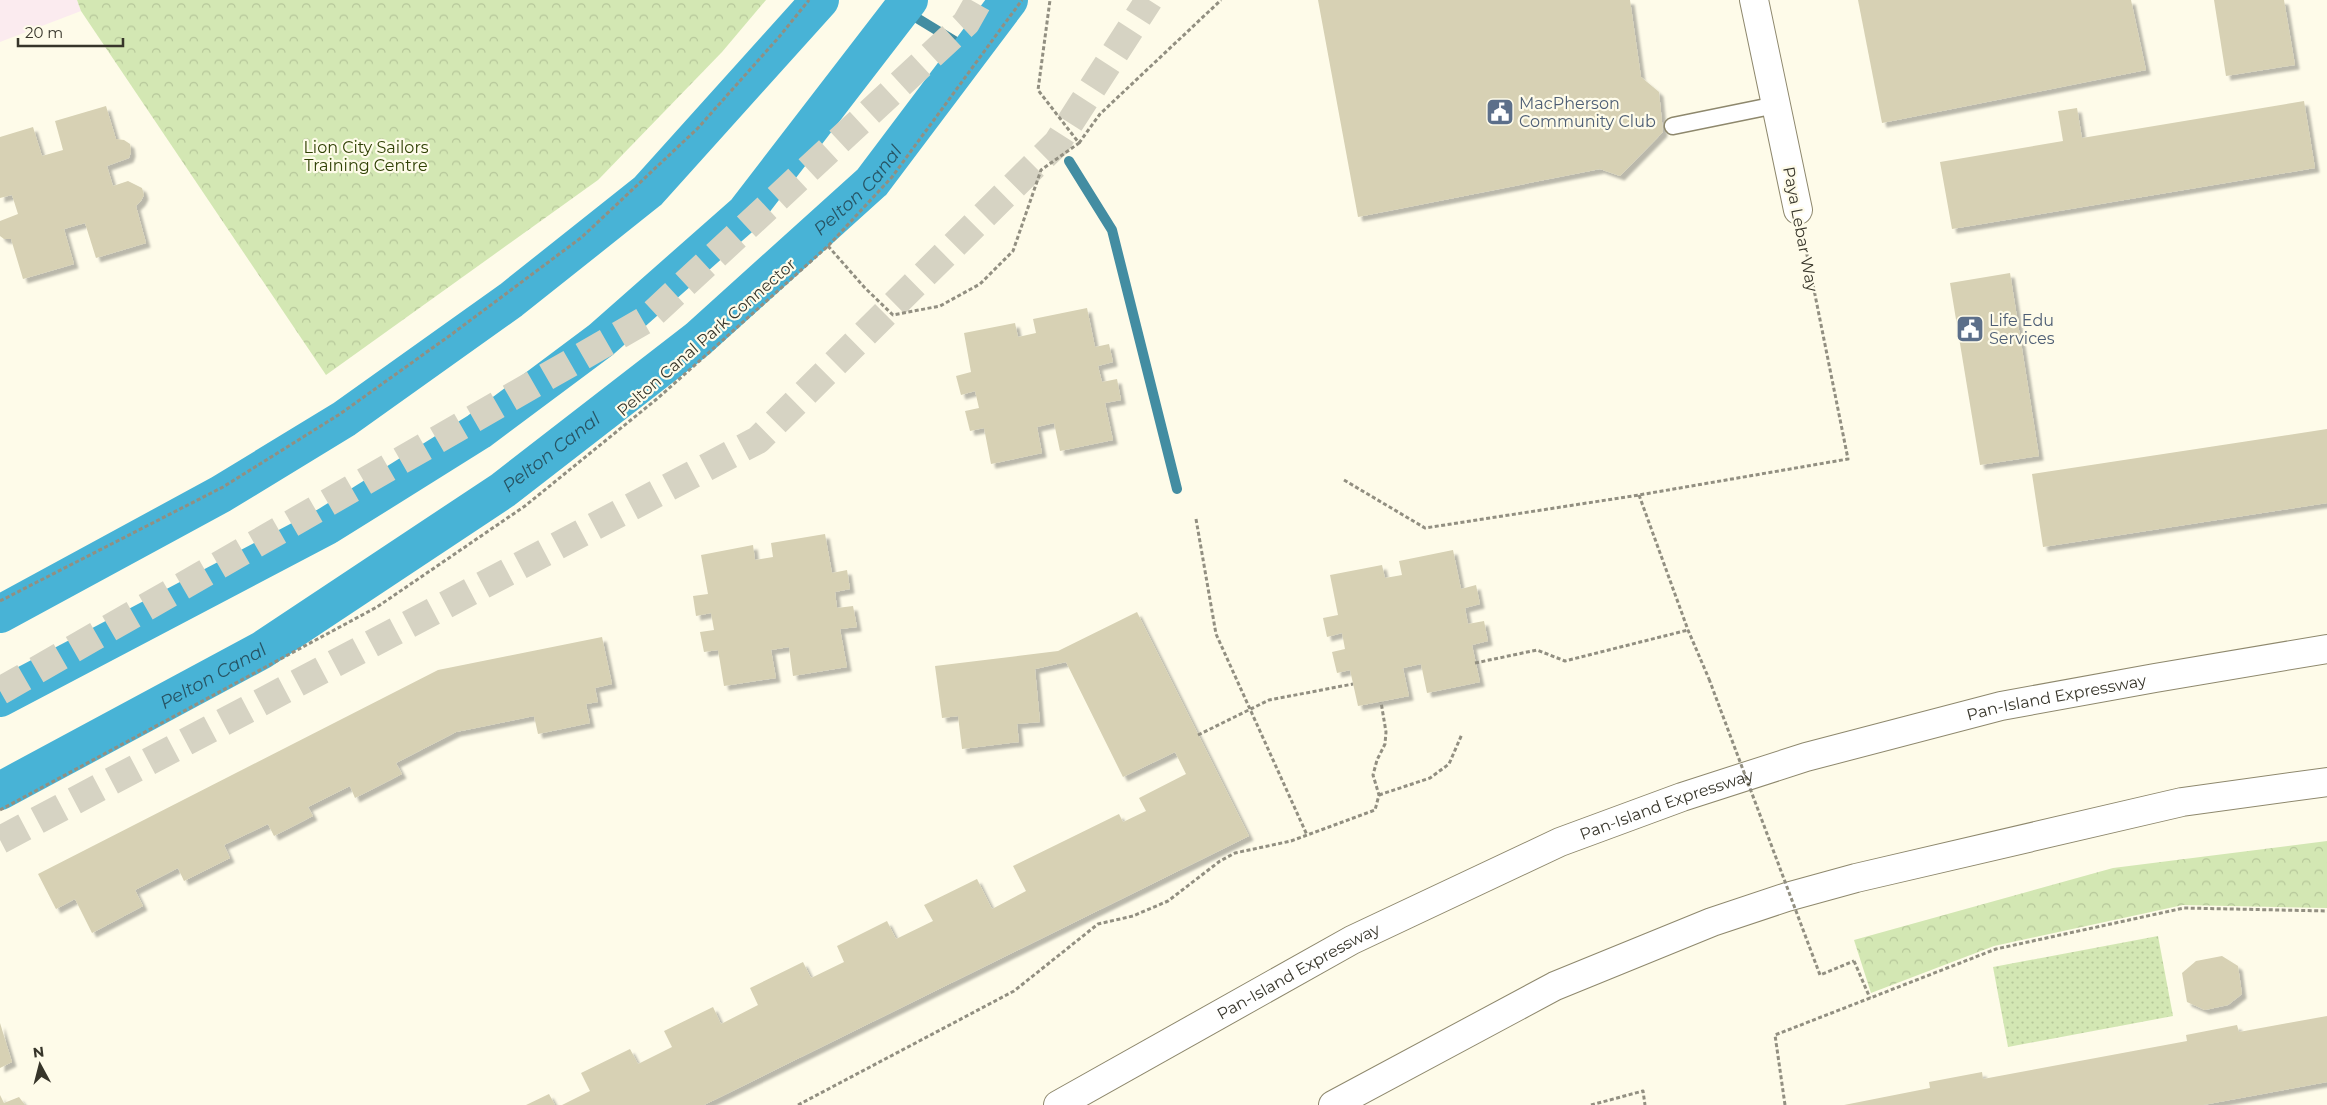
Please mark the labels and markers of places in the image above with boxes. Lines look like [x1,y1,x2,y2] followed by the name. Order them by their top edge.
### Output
[1519,94,1656,131] place label: MacPherson Community Club
[1485,97,1515,127] public building icon: MacPherson Community Club
[1989,311,2055,348] place label: Life Edu Services
[1955,314,1985,344] public building icon: Life Edu Services

